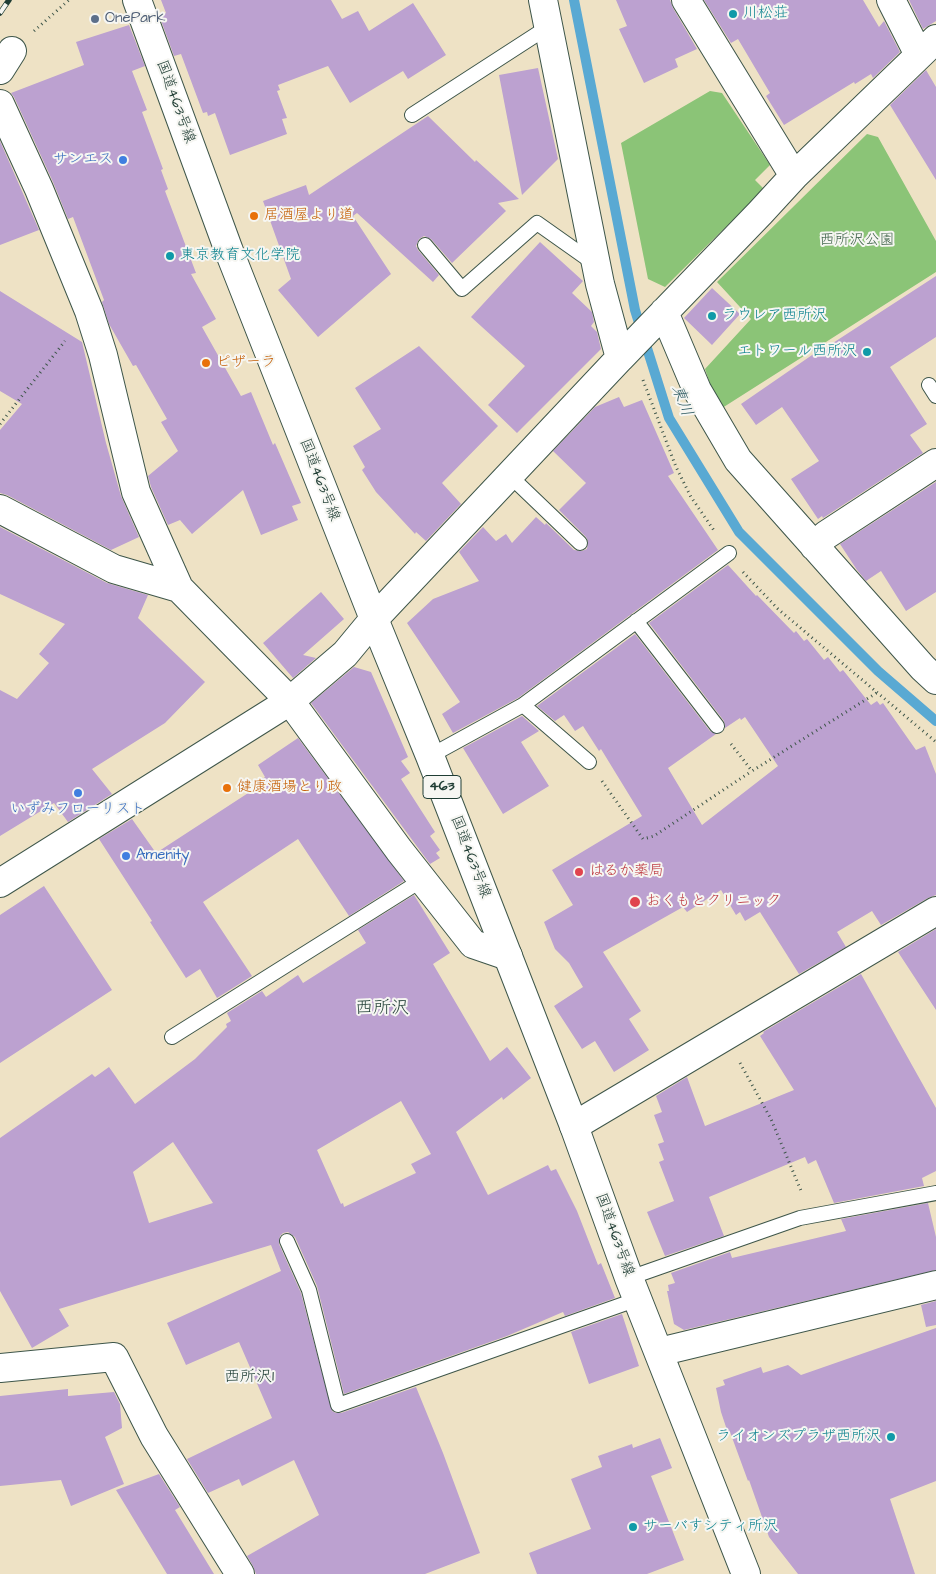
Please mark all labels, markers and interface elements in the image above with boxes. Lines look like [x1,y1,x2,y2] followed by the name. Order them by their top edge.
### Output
[743,5,788,23] place label: 川松荘
[727,8,739,20] marker: 川松荘
[105,10,165,28] place label: OnePark
[89,13,101,25] marker: OnePark
[152,58,198,146] street label: 国道463号線
[53,151,113,169] place label: サンエス
[117,154,129,166] marker: サンエス
[264,207,354,225] place label: 居酒屋より道
[248,210,260,222] marker: 居酒屋より道
[820,232,894,250] park label: 西所沢公園
[180,247,300,265] place label: 東京教育文化学院
[164,250,176,262] marker: 東京教育文化学院
[722,307,827,325] place label: ラウレア西所沢
[706,310,718,322] marker: ラウレア西所沢
[737,343,857,361] place label: エトワール西所沢
[861,346,873,358] marker: エトワール西所沢
[216,354,276,372] place label: ピザーラ
[200,357,212,369] marker: ピザーラ
[666,383,696,419] water label: 東川
[295,436,343,524] street label: 国道463号線
[423,776,461,799] road number: 463
[237,779,342,797] place label: 健康酒場とり政
[221,782,233,794] marker: 健康酒場とり政
[72,787,84,799] marker: いずみフローリスト
[11,801,145,819] place label: いずみフローリスト
[446,813,494,901] street label: 国道463号線
[136,847,189,865] place label: Amenity
[120,850,132,862] marker: Amenity
[589,863,664,881] place label: はるか薬局
[573,866,585,878] marker: はるか薬局
[646,893,781,911] place label: おくもとクリニック
[628,895,642,909] marker: おくもとクリニック
[355,998,409,1020] district label: 西所沢
[591,1191,637,1279] street label: 国道463号線
[224,1368,274,1388] district label: 西所沢1
[716,1428,881,1446] place label: ライオンズプラザ西所沢
[885,1431,897,1443] marker: ライオンズプラザ西所沢
[643,1518,778,1536] place label: サーバすシティ所沢
[627,1521,639,1533] marker: サーバすシティ所沢

